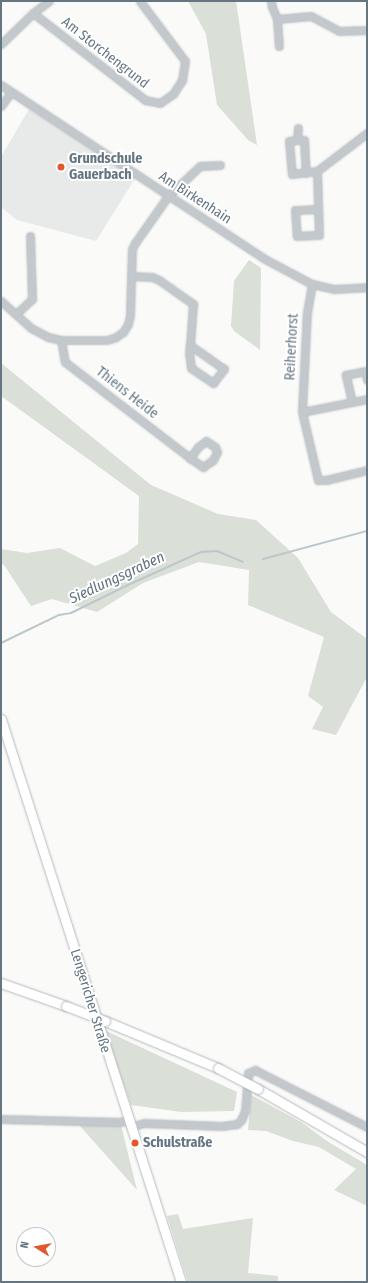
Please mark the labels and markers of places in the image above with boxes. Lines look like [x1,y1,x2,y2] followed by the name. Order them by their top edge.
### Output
[69,151,142,184] place label: Grundschule Gauerbach
[56,162,66,172] marker: Grundschule Gauerbach
[143,1135,212,1151] place label: Schulstraße
[130,1138,140,1148] marker: Schulstraße

